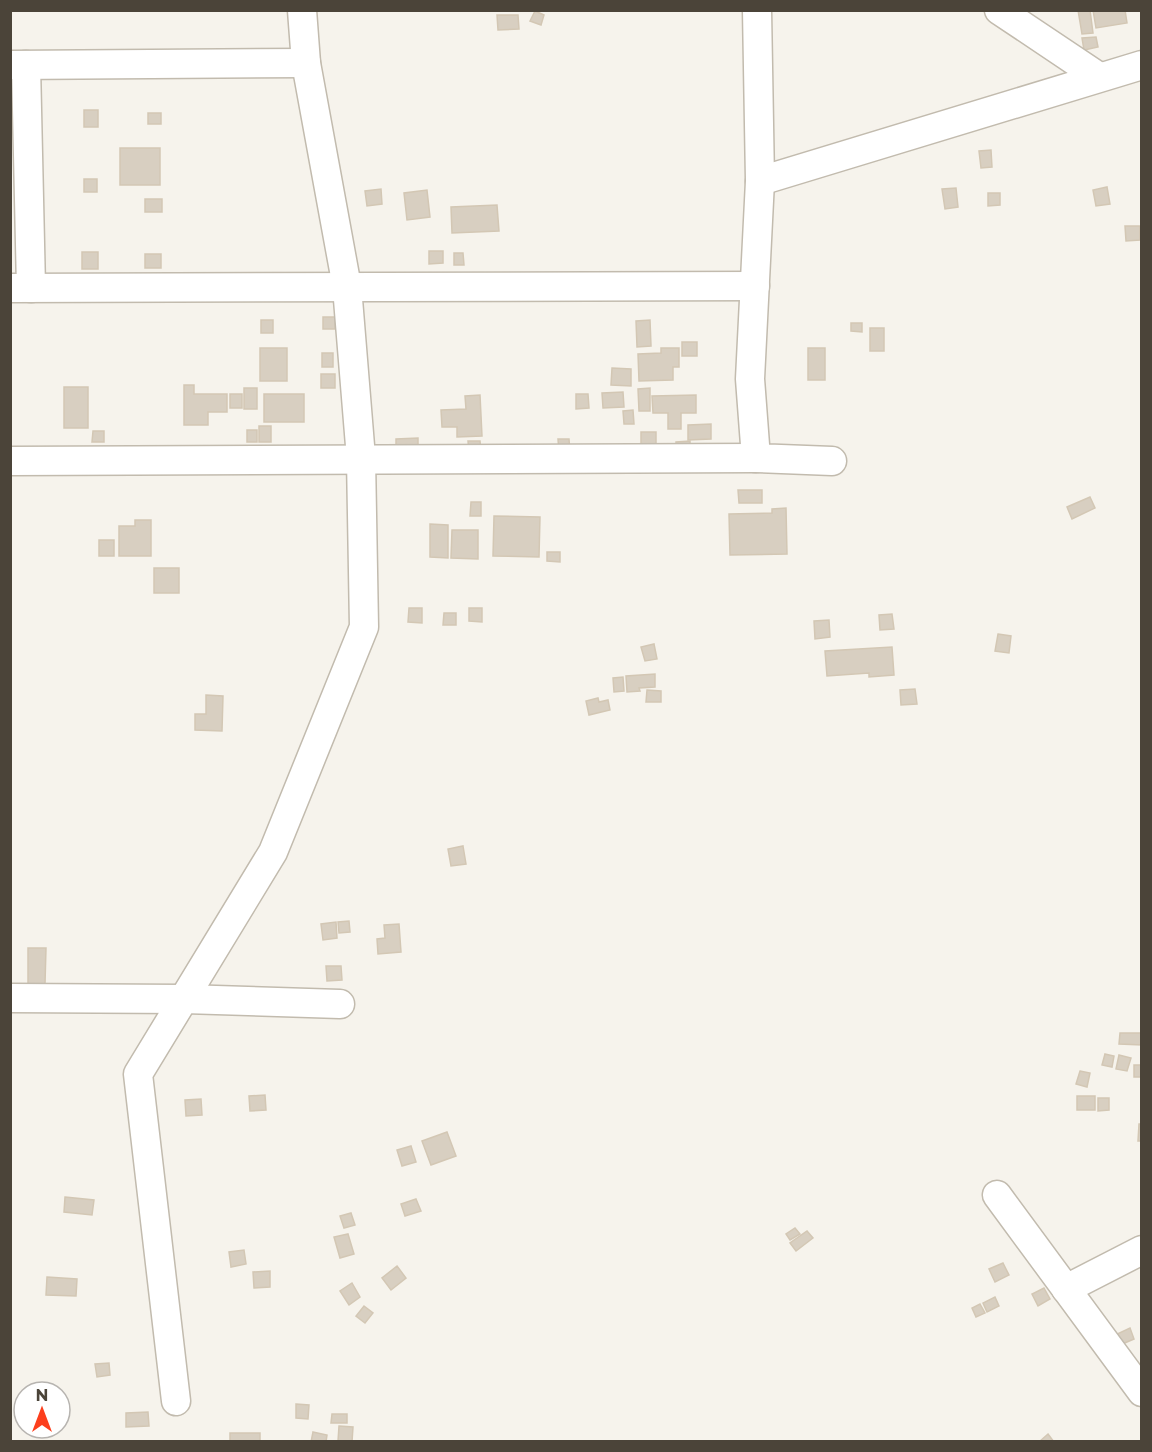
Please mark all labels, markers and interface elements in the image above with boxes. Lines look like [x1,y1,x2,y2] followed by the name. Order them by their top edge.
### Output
[12,1380,72,1440] north arrow
[36,1386,48,1405] text: N

